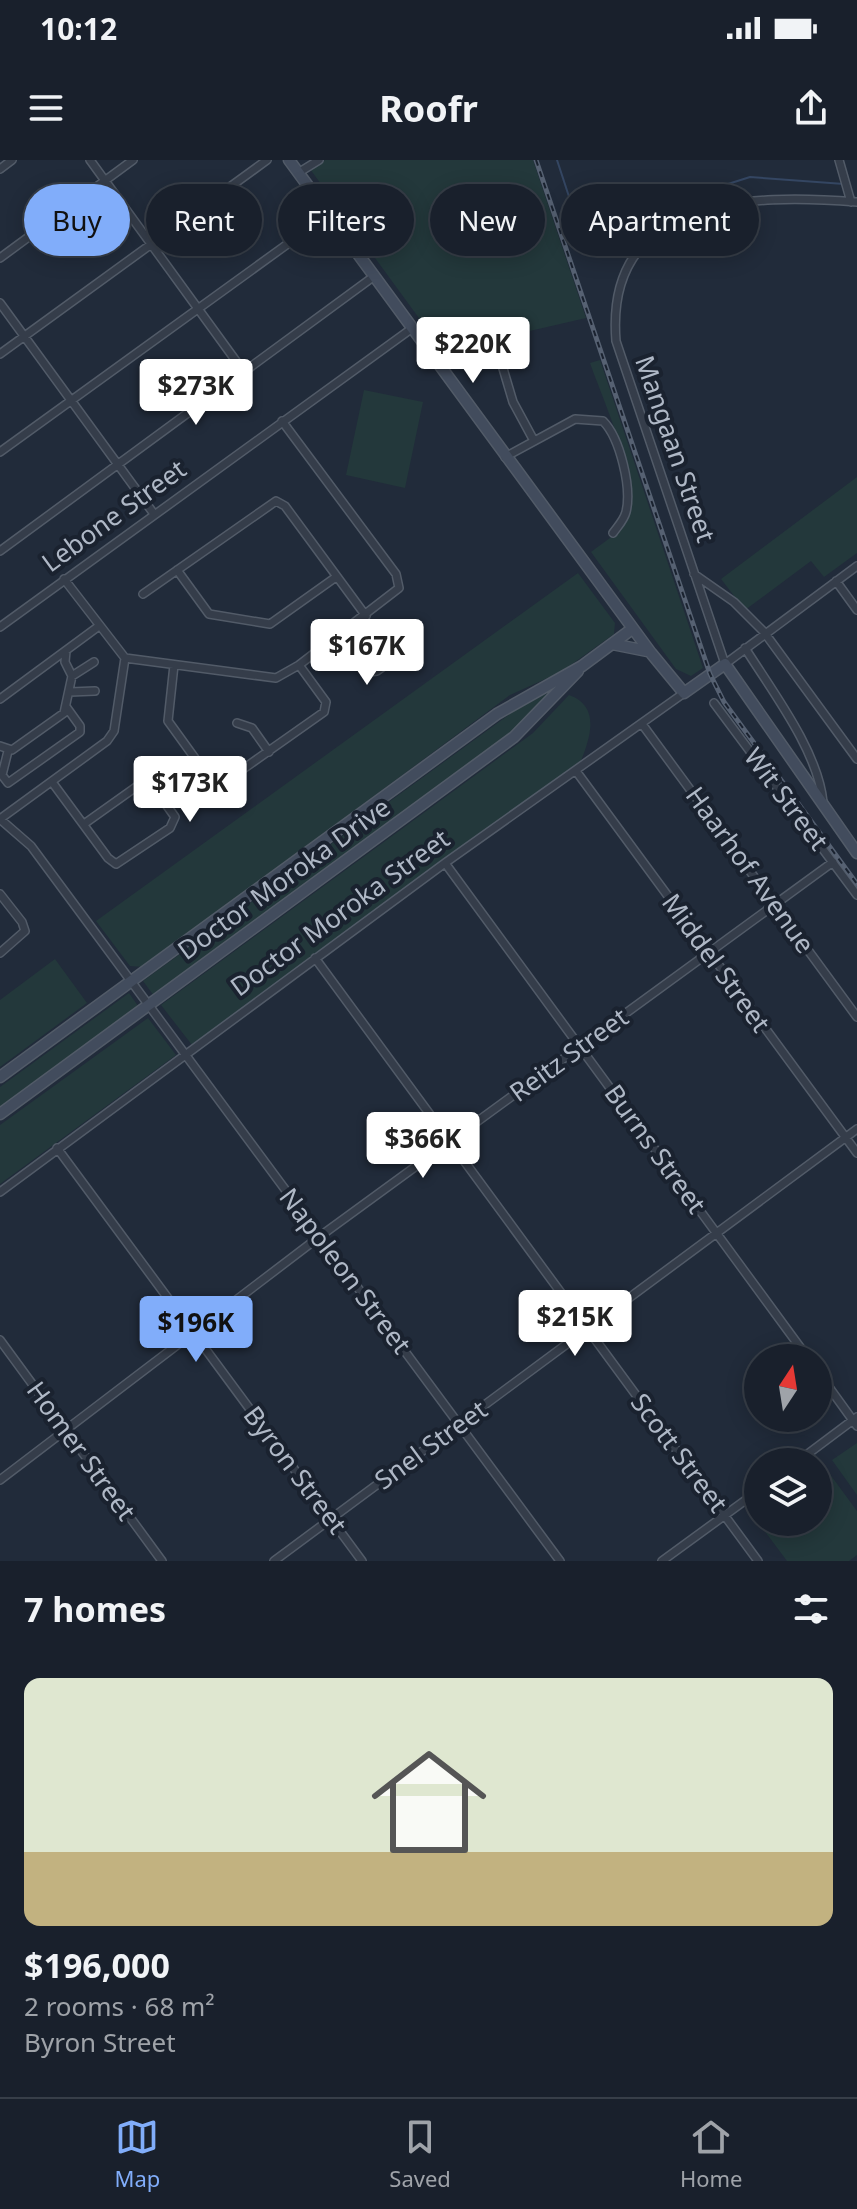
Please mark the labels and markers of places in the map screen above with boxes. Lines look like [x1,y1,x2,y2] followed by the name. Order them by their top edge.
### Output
[417,317,529,385] pin: $220K
[140,359,252,427] pin: $273K
[311,619,423,687] pin: $167K
[134,756,246,824] pin: $173K
[367,1112,479,1180] pin: $366K
[519,1290,631,1358] pin: $215K
[140,1296,252,1364] pin: $196K

